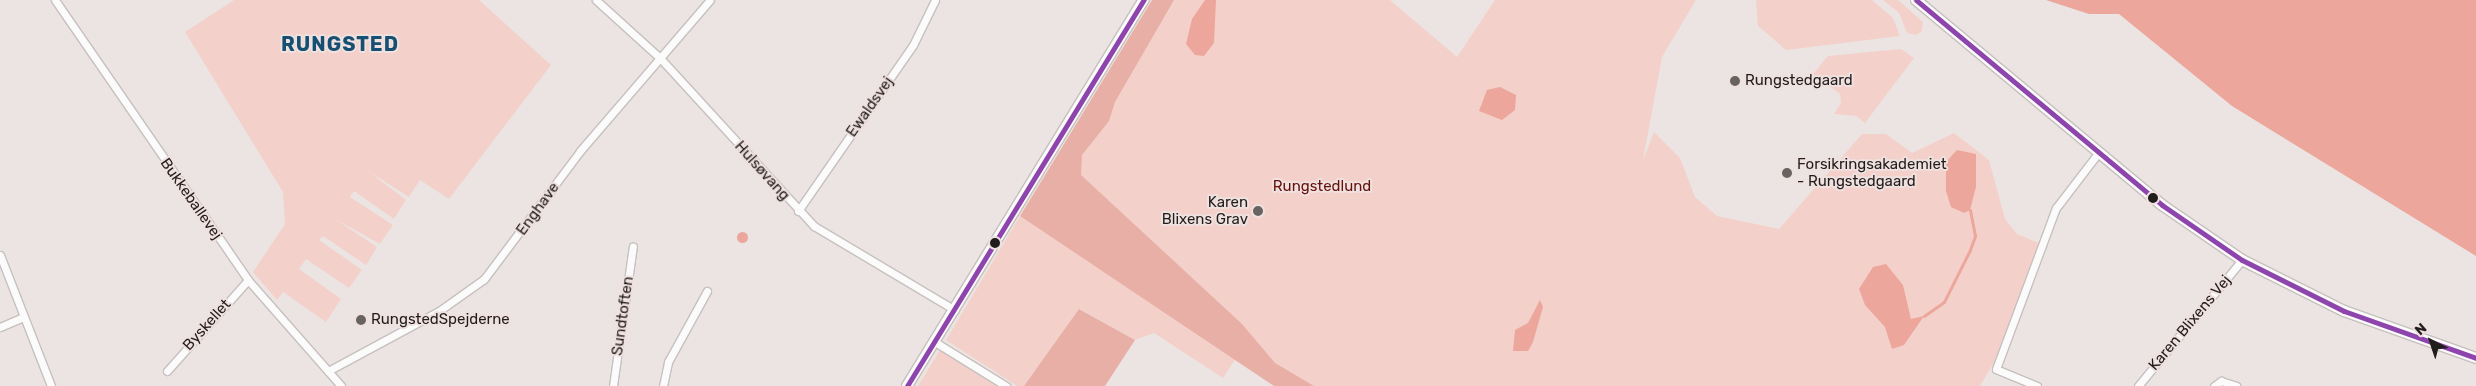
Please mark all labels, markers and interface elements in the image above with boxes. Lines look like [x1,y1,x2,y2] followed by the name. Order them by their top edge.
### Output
[280,32,400,56] district label: RUNGSTED
[1745,72,1853,90] place label: Rungstedgaard
[843,73,897,141] street label: Ewaldsvej
[1729,75,1741,87] marker: Rungstedgaard
[731,138,793,204] street label: Hulsøvang
[156,155,226,243] street label: Bukkeballevej
[1797,155,1947,190] place label: Forsikringsakademiet - Rungstedgaard
[1781,167,1793,179] marker: Forsikringsakademiet - Rungstedgaard
[1273,178,1371,196] park label: Rungstedlund
[513,179,563,239] street label: Enghave
[1162,193,1248,228] place label: Karen Blixens Grav
[2148,193,2158,203] unlabelled marker
[1252,205,1264,217] marker: Karen Blixens Grav
[990,238,1000,248] unlabelled marker
[2145,272,2235,374] street label: Karen Blixens Vej
[609,275,637,357] street label: Sundtoften
[179,296,235,354] street label: Byskellet
[371,311,510,329] place label: RungstedSpejderne
[355,314,367,326] marker: RungstedSpejderne
[2406,316,2456,366] north arrow
[2411,320,2430,339] text: N

